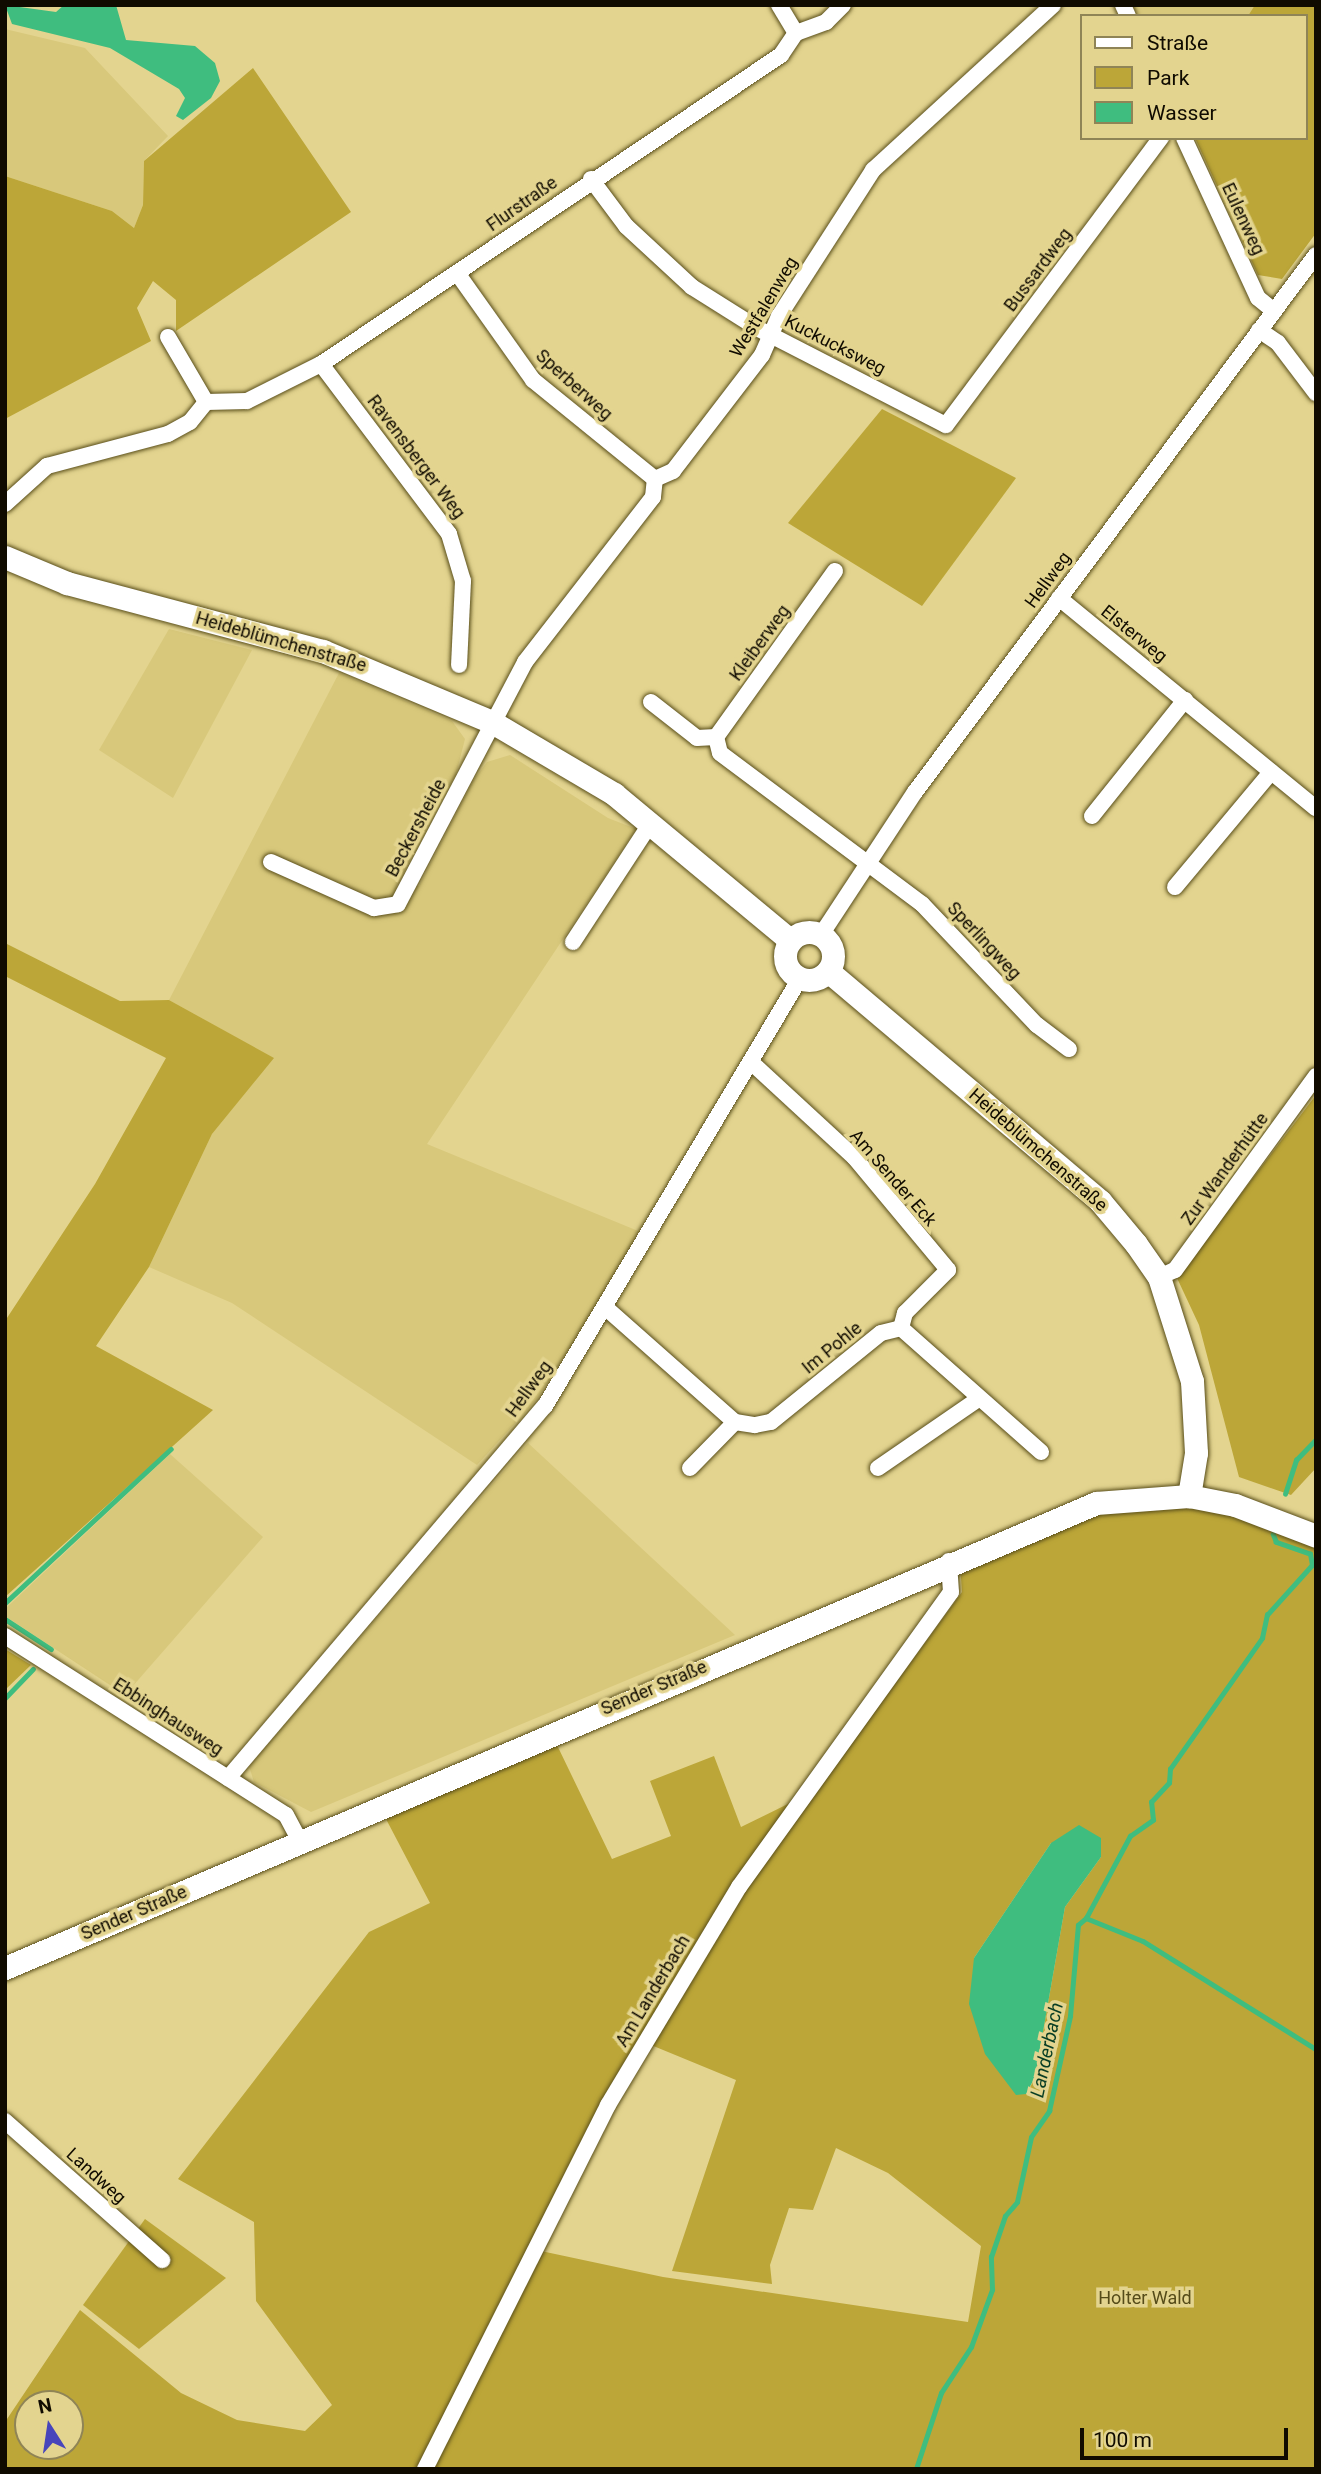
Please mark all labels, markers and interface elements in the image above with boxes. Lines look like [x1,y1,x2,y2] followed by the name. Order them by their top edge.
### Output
[1080,14,1307,140] legend
[1147,31,1208,55] text: Straße
[1147,66,1189,90] text: Park
[1147,101,1217,125] text: Wasser
[483,172,561,236] street label: Flurstraße
[1217,180,1269,258] street label: Eulenweg
[1000,224,1076,316] street label: Bussardweg
[726,253,802,361] street label: Westfalenweg
[781,310,889,380] street label: Kuckucksweg
[531,345,617,425] street label: Sperberweg
[362,391,470,523] street label: Ravensberger Weg
[1020,548,1076,612] street label: Hellweg
[725,601,795,685] street label: Kleiberweg
[1097,601,1171,667] street label: Elsterweg
[193,607,369,677] street label: Heideblümchenstraße
[381,775,451,881] street label: Beckersheide
[943,898,1025,984] street label: Sperlingweg
[964,1084,1112,1216] street label: Heideblümchenstraße
[1177,1109,1273,1229] street label: Zur Wanderhütte
[845,1125,941,1231] street label: Am Sender Eck
[798,1317,866,1379] street label: Im Pohle
[501,1357,557,1421] street label: Hellweg
[598,1656,710,1720] street label: Sender Straße
[109,1673,227,1761] street label: Ebbinghausweg
[78,1881,190,1945] street label: Sender Straße
[611,1931,695,2051] street label: Am Landerbach
[1026,2000,1068,2100] water label: Landerbach
[62,2144,130,2208] street label: Landweg
[1098,2287,1192,2309] park label: Holter Wald
[14,2390,84,2460] north arrow
[36,2393,54,2419] text: N
[1083,2414,1291,2458] scale bar
[1093,2428,1152,2452] text: 100 m

